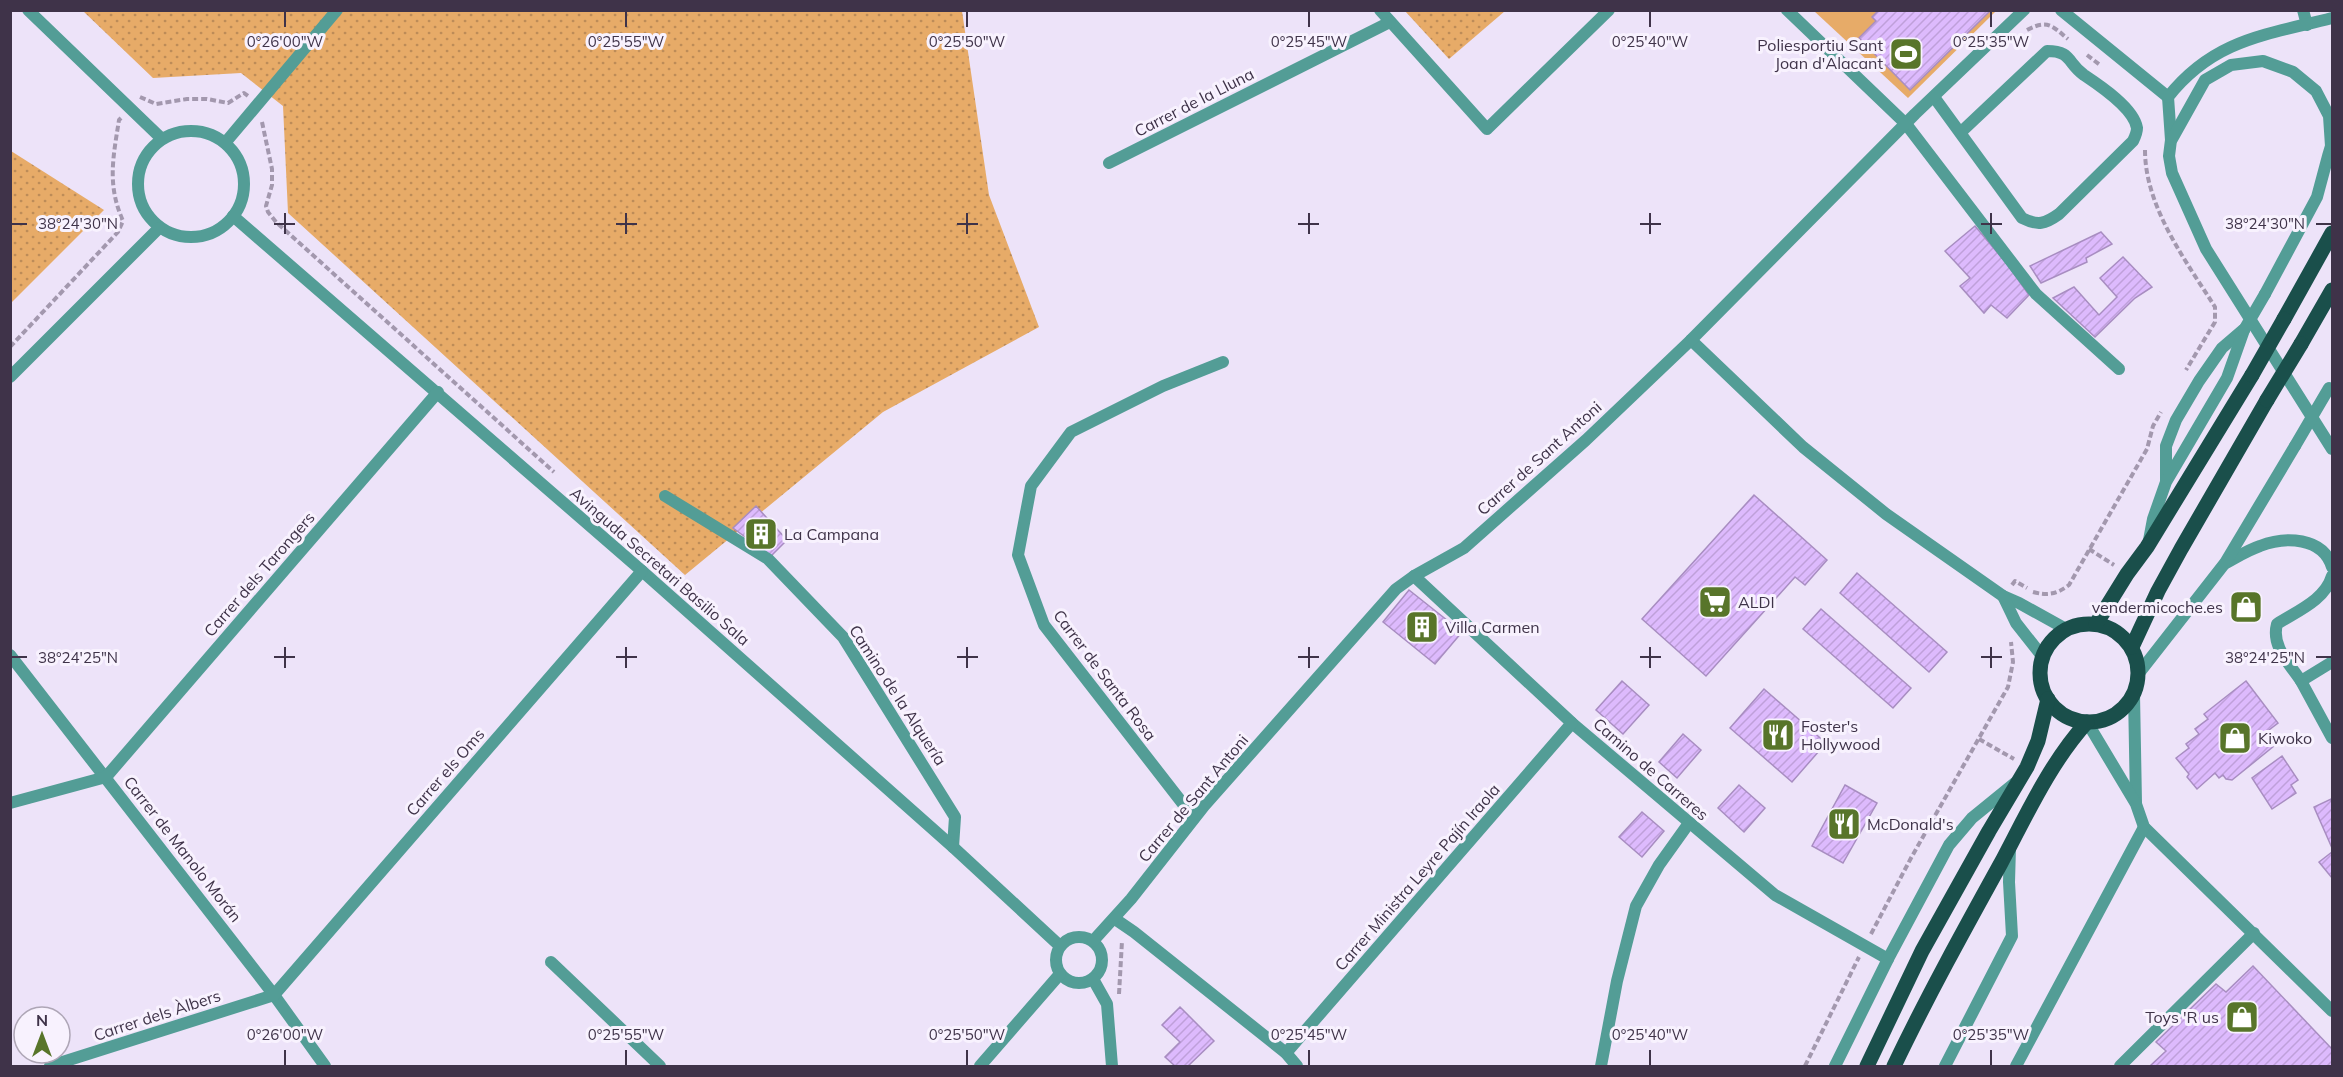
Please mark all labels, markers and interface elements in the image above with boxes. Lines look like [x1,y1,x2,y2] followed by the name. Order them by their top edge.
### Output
[247,32,324,51] text: 0°26'00"W
[588,32,665,51] text: 0°25'55"W
[929,32,1006,51] text: 0°25'50"W
[1271,32,1348,51] text: 0°25'45"W
[1612,32,1689,51] text: 0°25'40"W
[1953,32,2030,51] text: 0°25'35"W
[1757,35,1883,73] place label: Poliesportiu Sant Joan d'Alacant
[1888,36,1924,72] sports icon: Poliesportiu Sant Joan d'Alacant
[1131,63,1257,141] street label: Carrer de la Lluna
[38,214,118,233] text: 38°24'30"N
[2225,214,2305,233] text: 38°24'30"N
[1473,397,1605,519] street label: Carrer de Sant Antoni
[566,483,754,649] street label: Avinguda Secretari Basilio Sala
[199,507,319,641] street label: Carrer dels Tarongers
[743,516,779,552] building icon: La Campana
[784,524,879,544] place label: La Campana
[1697,584,1733,620] supermarket icon: ALDI
[2228,589,2264,625] shop icon: vendermicoche.es
[1738,592,1775,612] place label: ALDI
[2092,597,2223,617] place label: vendermicoche.es
[1049,606,1161,744] street label: Carrer de Santa Rosa
[1404,609,1440,645] building icon: Villa Carmen
[1445,617,1540,637] place label: Villa Carmen
[845,621,951,769] street label: Camino de la Alquería
[38,648,118,667] text: 38°24'25"N
[2225,648,2305,667] text: 38°24'25"N
[1589,714,1713,825] street label: Camino de Carreres
[1801,716,1880,754] place label: Foster's Hollywood
[1760,717,1796,753] restaurant icon: Foster's Hollywood
[2217,720,2253,756] shop icon: Kiwoko
[402,724,488,820] street label: Carrer els Oms
[2258,728,2312,748] place label: Kiwoko
[1134,730,1252,866] street label: Carrer de Sant Antoni
[120,772,246,926] street label: Carrer de Manolo Morán
[1330,779,1504,975] street label: Carrer Ministra Leyre Pajín Iraola
[1826,806,1862,842] restaurant icon: McDonald's
[1867,814,1954,834] place label: McDonald's
[91,985,223,1045] street label: Carrer dels Àlbers
[2224,999,2260,1035] shop icon: Toys 'R us
[12,1005,72,1065] north arrow
[2145,1007,2219,1027] place label: Toys 'R us
[36,1010,48,1030] text: N
[247,1025,324,1044] text: 0°26'00"W
[588,1025,665,1044] text: 0°25'55"W
[929,1025,1006,1044] text: 0°25'50"W
[1271,1025,1348,1044] text: 0°25'45"W
[1612,1025,1689,1044] text: 0°25'40"W
[1953,1025,2030,1044] text: 0°25'35"W

